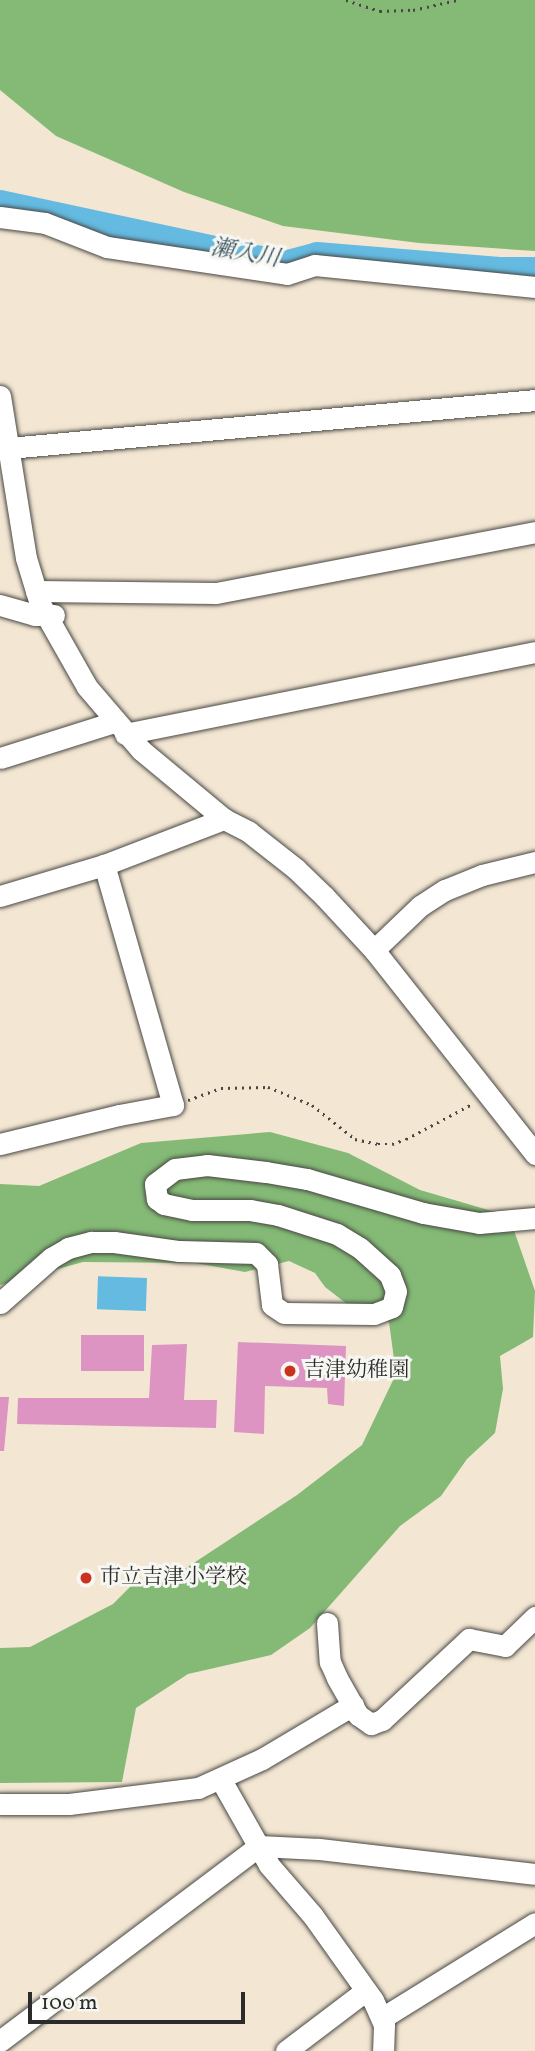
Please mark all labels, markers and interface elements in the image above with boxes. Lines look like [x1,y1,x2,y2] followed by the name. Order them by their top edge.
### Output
[209,234,281,274] water label: 瀬入川
[304,1358,409,1384] place label: 吉津幼稚園
[282,1363,298,1379] marker: 吉津幼稚園
[100,1565,247,1591] place label: 市立吉津小学校
[78,1570,94,1586] marker: 市立吉津小学校
[32,1978,248,2022] scale bar
[41,1989,98,2018] text: 100 m

